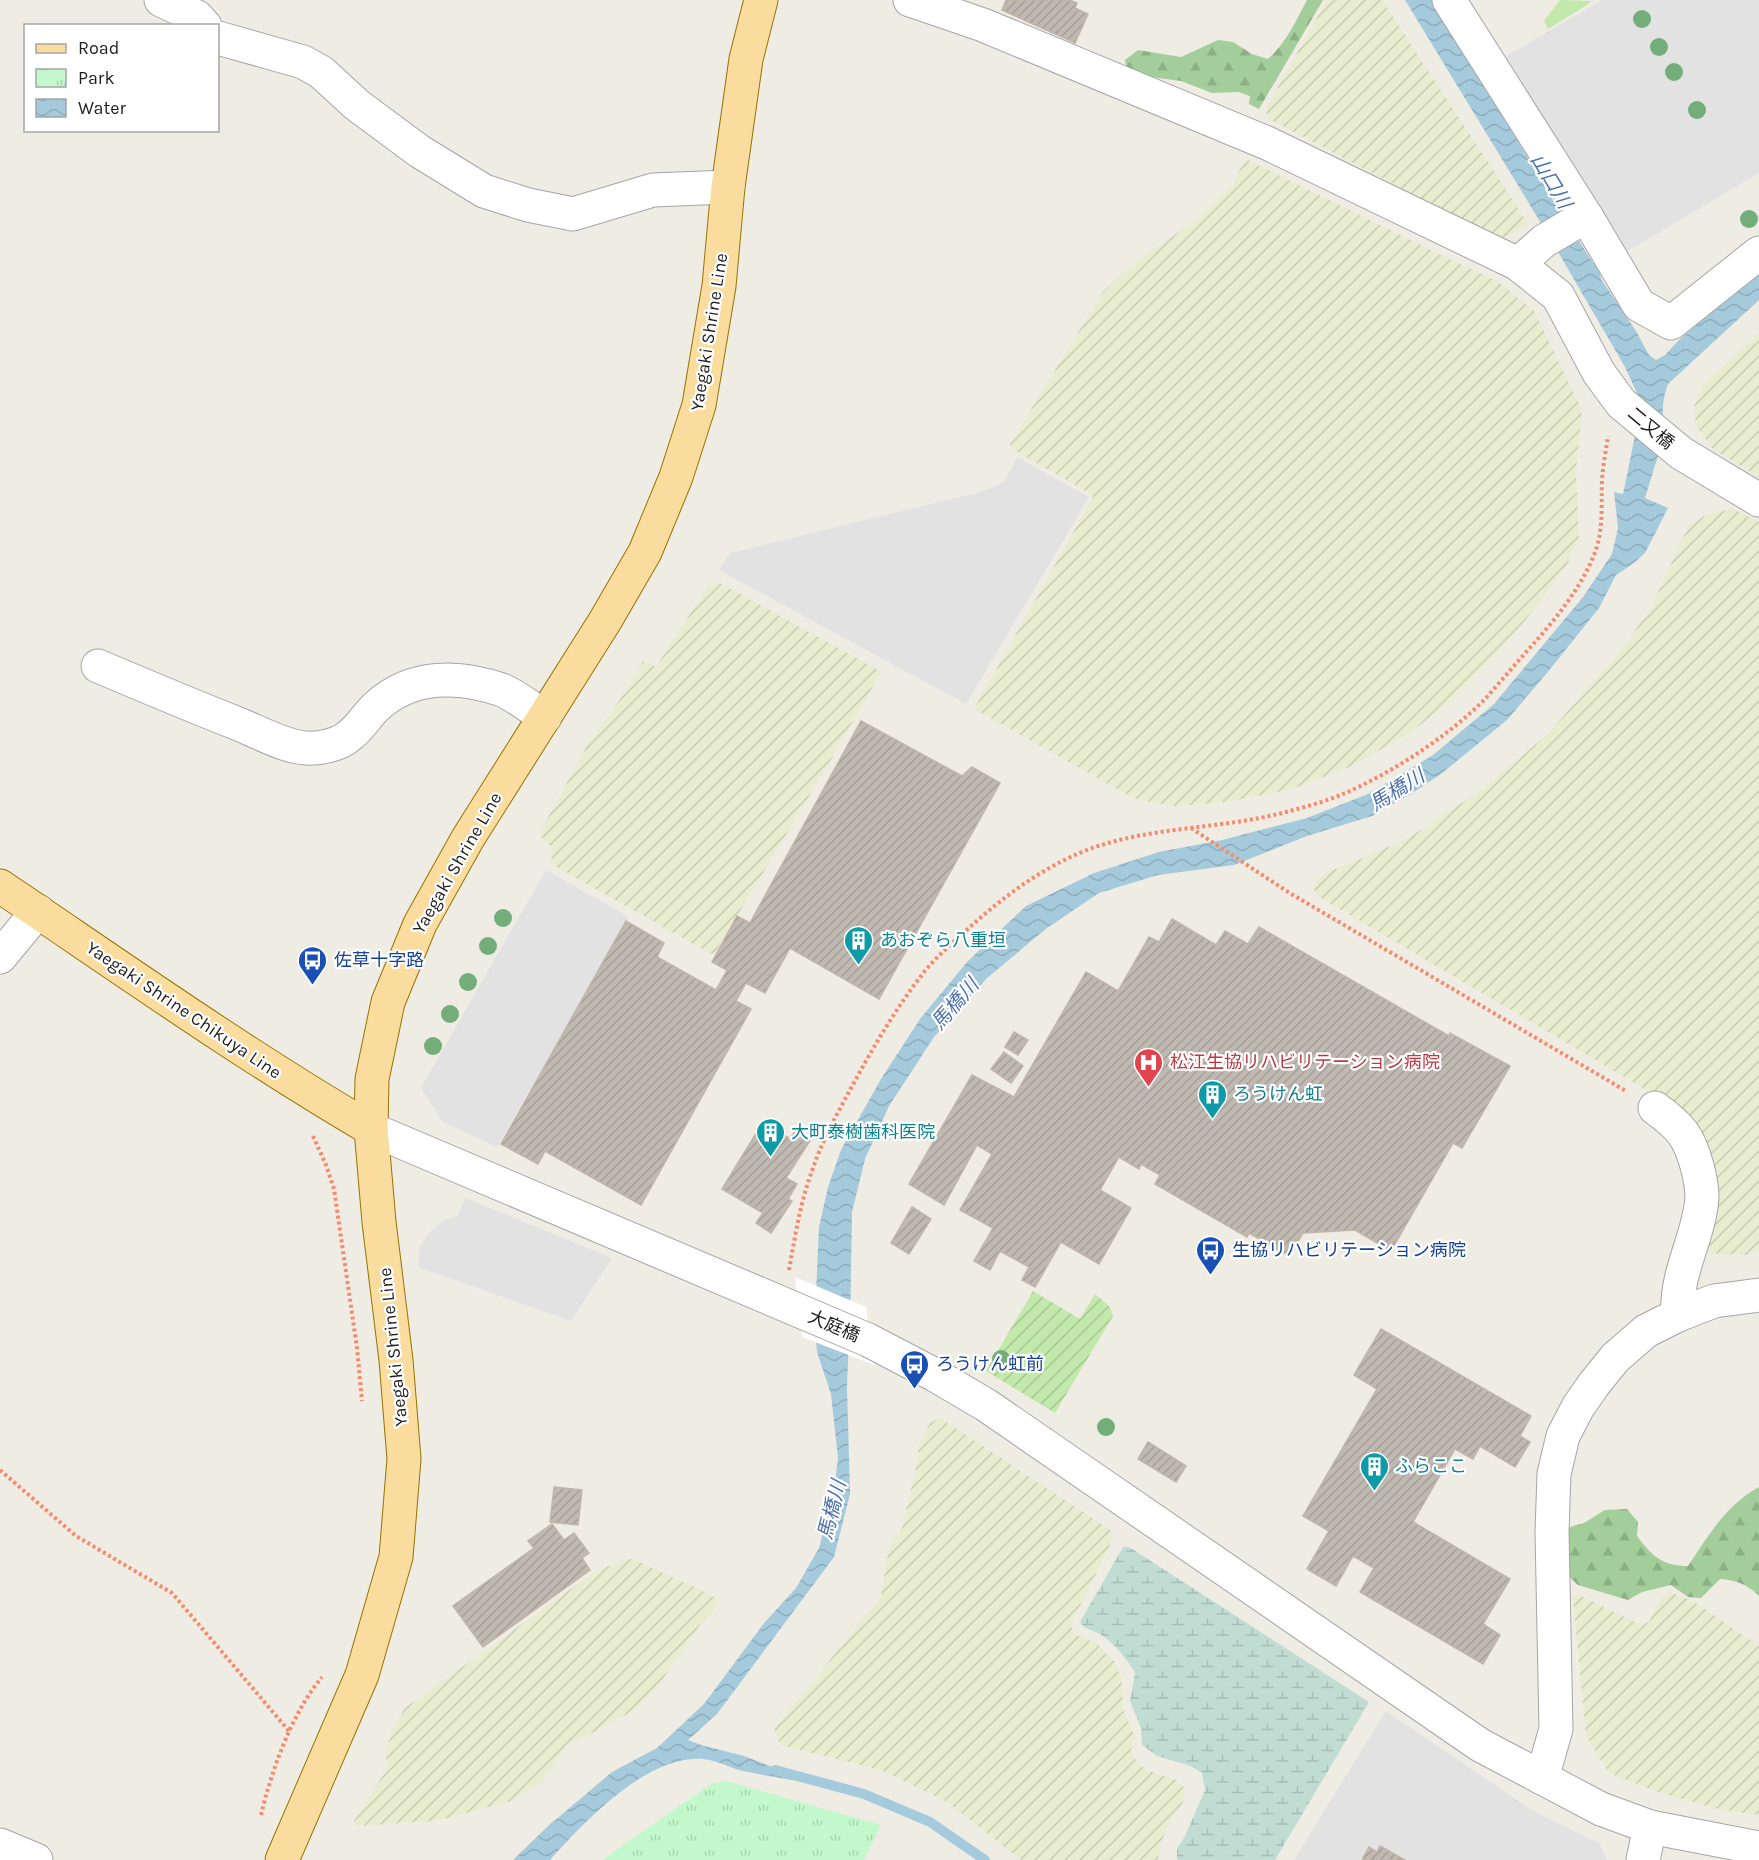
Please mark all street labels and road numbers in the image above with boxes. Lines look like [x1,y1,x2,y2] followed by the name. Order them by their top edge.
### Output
[686,251,732,413] street label: Yaegaki Shrine Line
[1623,402,1679,454] street label: 二又橋
[408,788,506,938] street label: Yaegaki Shrine Line
[82,936,286,1084] street label: Yaegaki Shrine Chikuya Line
[374,1266,412,1428] street label: Yaegaki Shrine Line
[805,1305,863,1347] street label: 大庭橋

